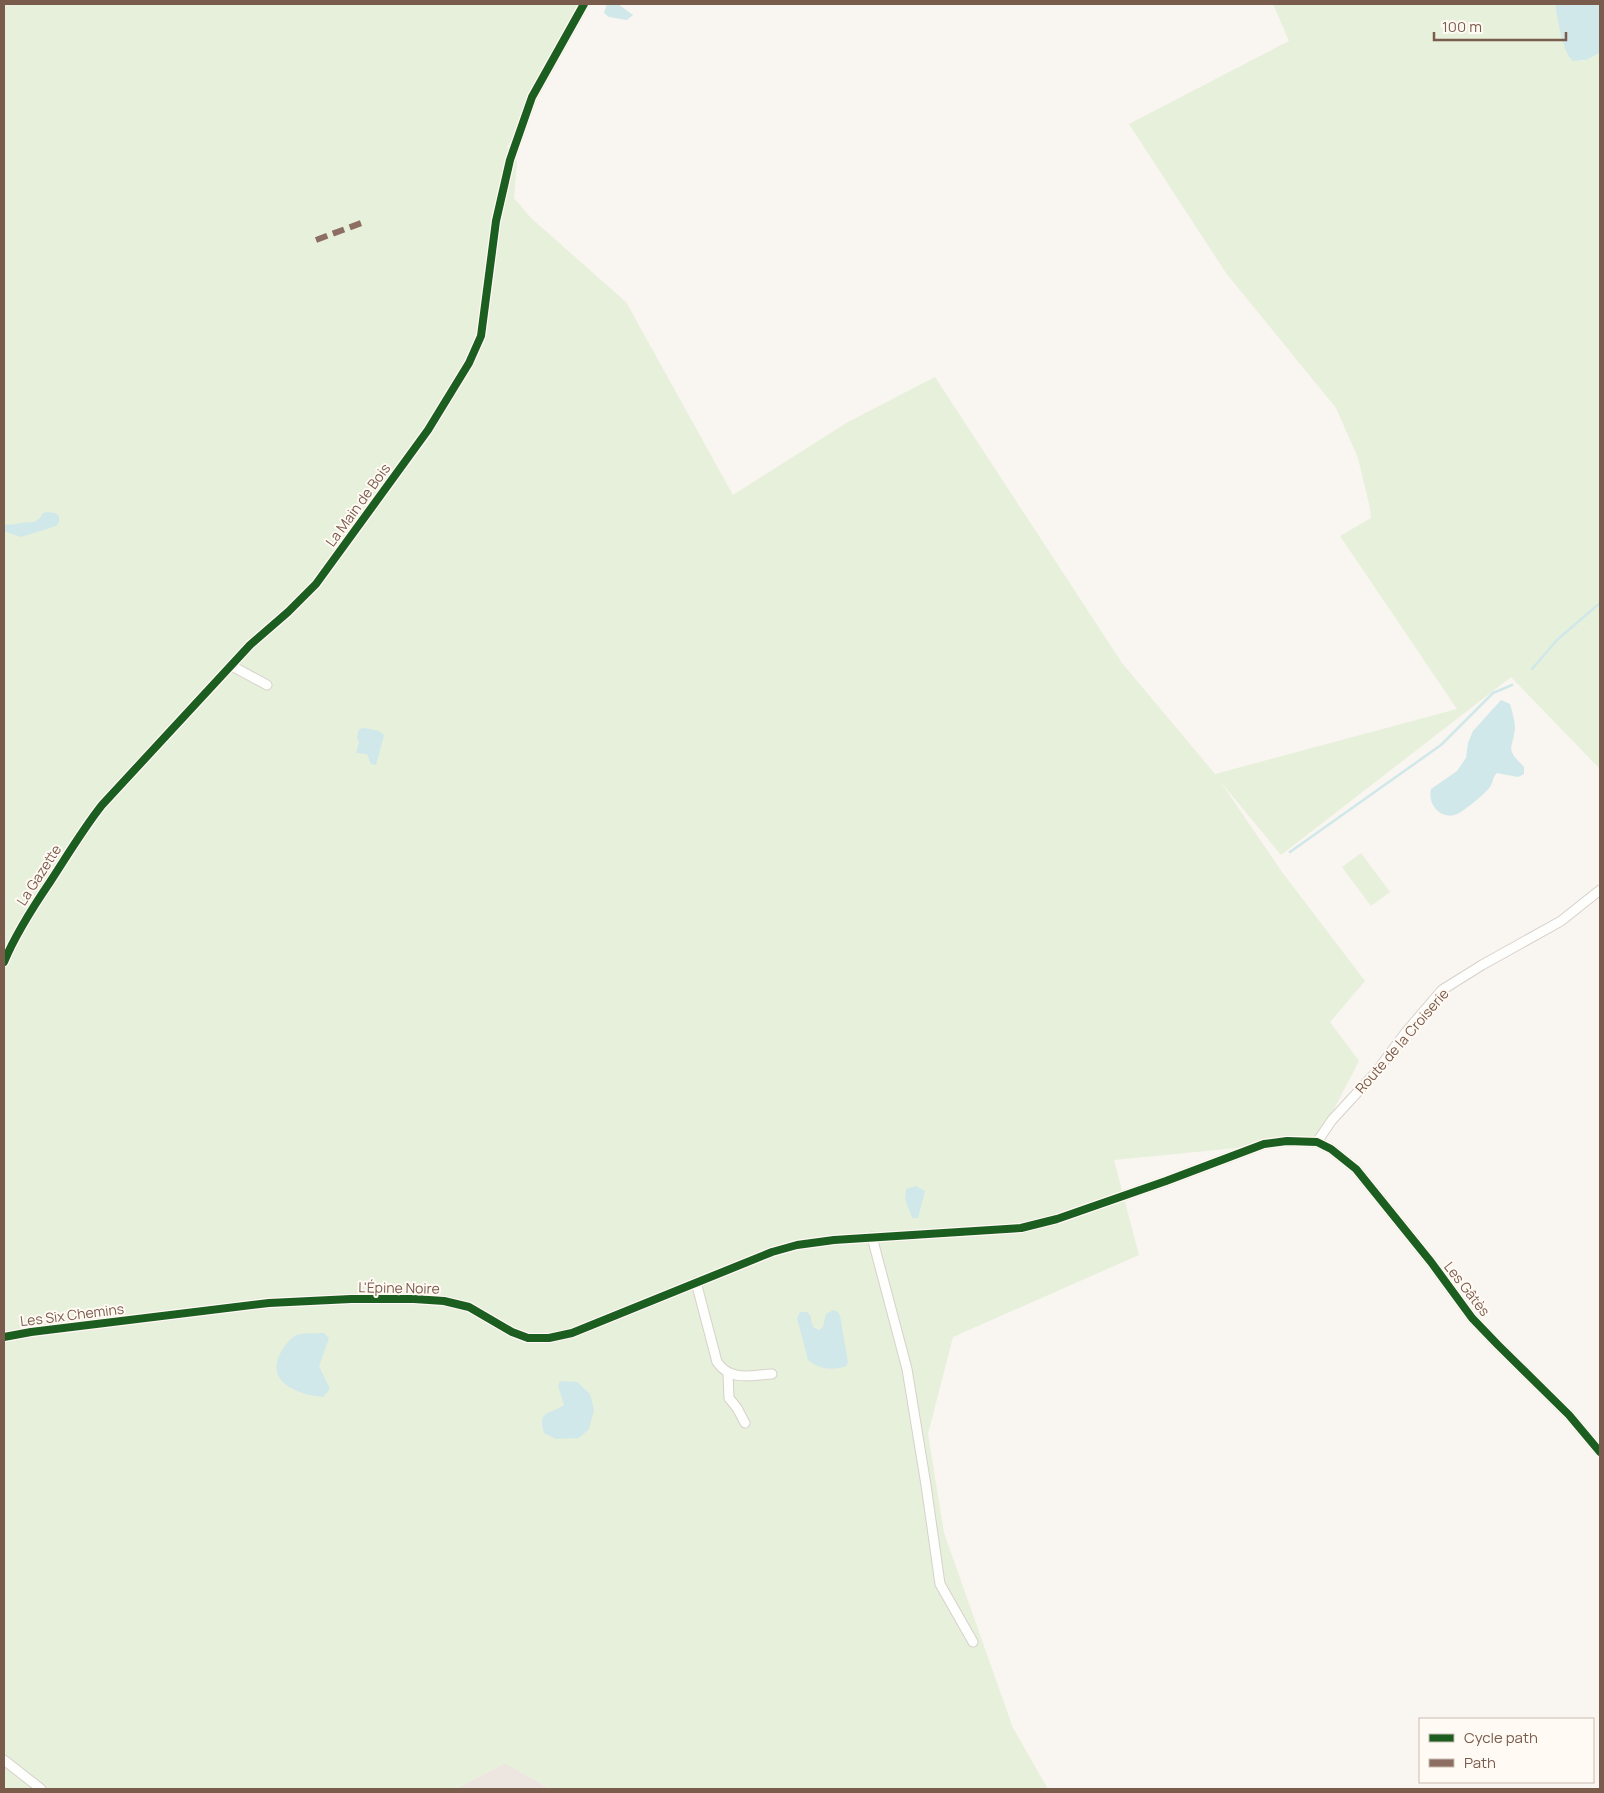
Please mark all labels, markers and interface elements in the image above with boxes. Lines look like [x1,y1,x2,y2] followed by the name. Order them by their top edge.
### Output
[1434,10,1566,42] scale bar
[1442,16,1482,37] text: 100 m
[321,459,394,550] street label: La Main de Bois
[12,841,65,909] street label: La Gazette
[1351,984,1453,1097] street label: Route de la Croiserie
[1440,1258,1495,1320] street label: Les Gâtès
[358,1277,440,1298] street label: L'Épine Noire
[19,1299,125,1330] street label: Les Six Chemins
[1419,1718,1594,1783] legend
[1464,1727,1538,1748] text: Cycle path
[1464,1752,1496,1773] text: Path

